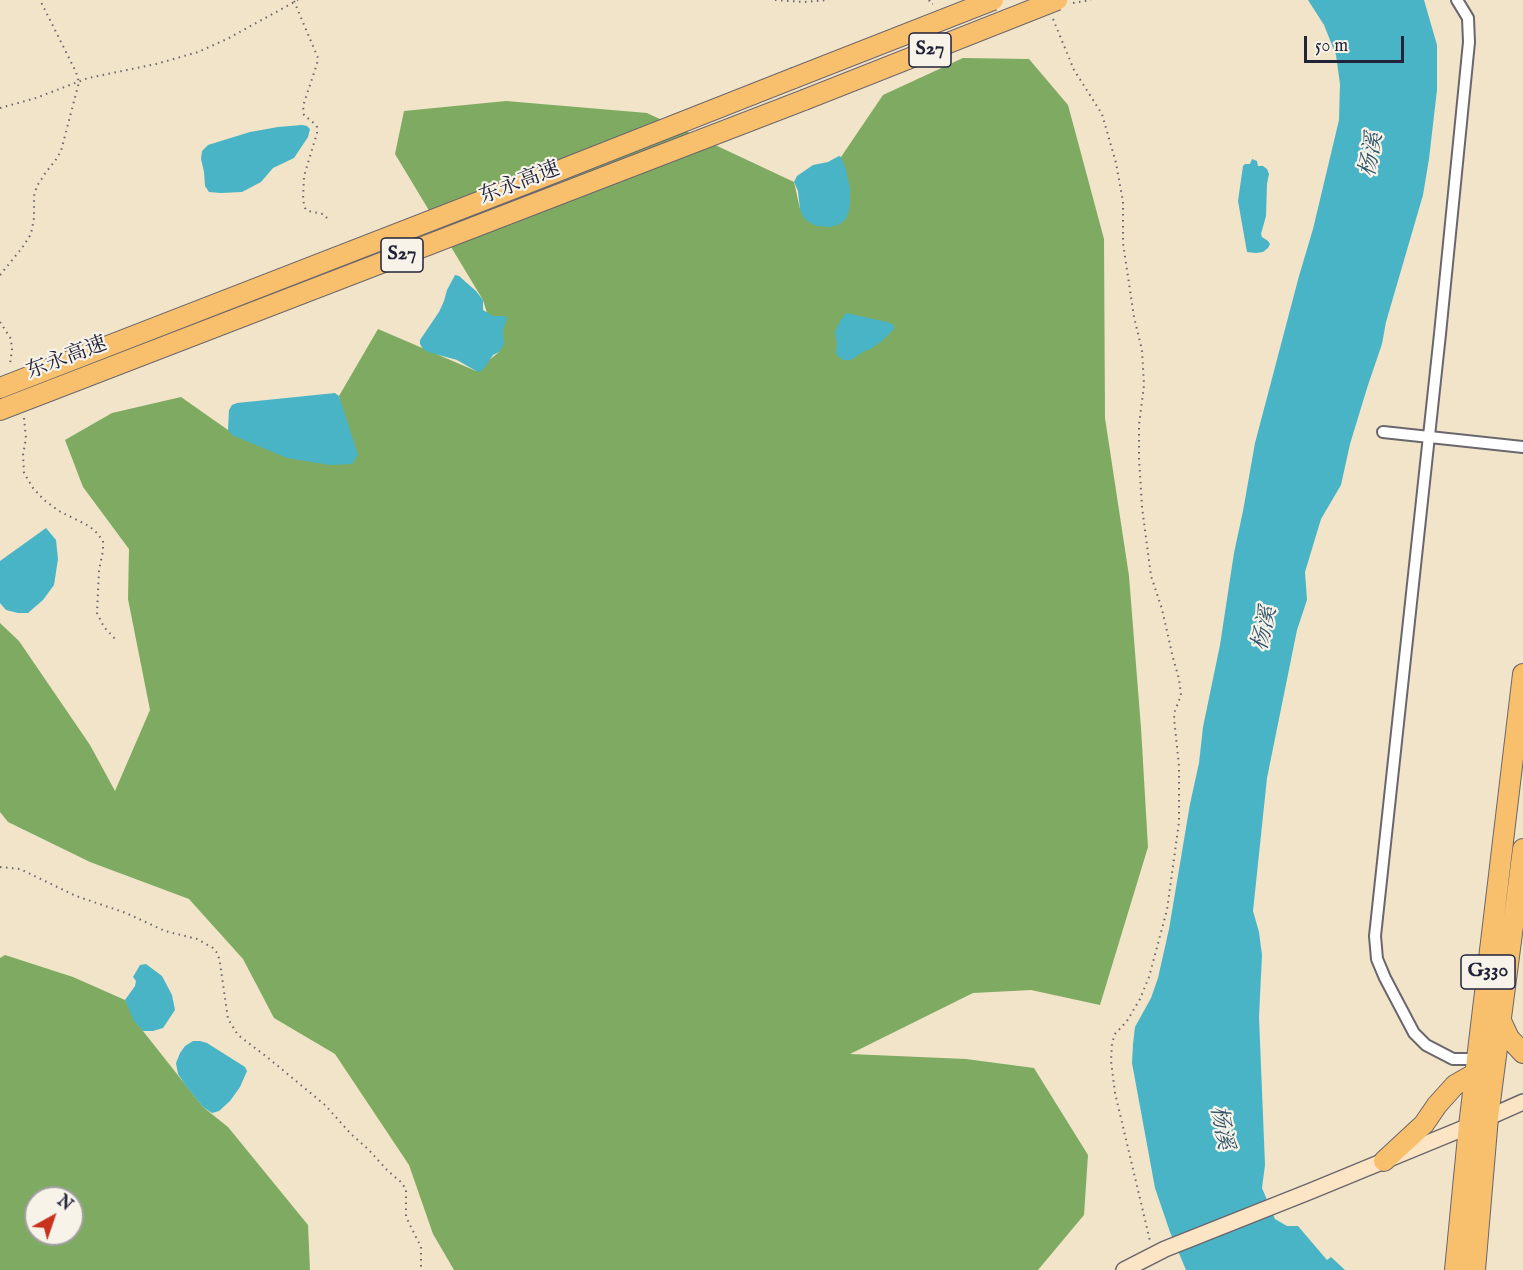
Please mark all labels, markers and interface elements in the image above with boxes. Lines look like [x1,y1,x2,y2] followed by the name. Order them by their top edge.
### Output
[1307,24,1408,62] scale bar
[909,33,951,67] road number: S27
[1315,35,1348,58] text: 50 m
[1356,131,1390,179] water label: 杨溪
[476,157,564,211] street label: 东永高速
[381,238,423,272] road number: S27
[23,332,111,386] street label: 东永高速
[1248,605,1284,653] water label: 杨溪
[1461,955,1515,989] road number: G330
[1203,1104,1237,1152] water label: 杨溪
[24,1186,84,1246] north arrow
[53,1192,76,1216] text: N

